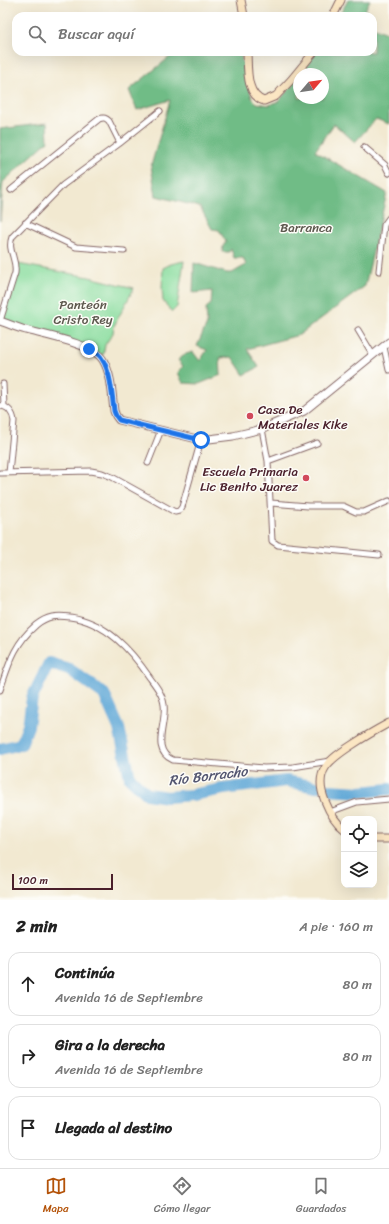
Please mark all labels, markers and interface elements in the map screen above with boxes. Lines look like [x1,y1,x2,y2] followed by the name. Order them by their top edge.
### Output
[12,12,377,56] search box
[58,21,135,47] text: Buscar aquí
[26,23,48,45] icon: search
[293,68,329,104] north arrow
[280,216,332,239] park label: Barranca
[53,293,113,331] park label: Panteón Cristo Rey
[80,340,98,358] route end
[258,398,348,436] place label: Casa De Materiales Kike
[245,411,255,421] marker: Casa De Materiales Kike
[192,431,210,449] route start
[200,460,299,498] place label: Escuela Primaria Lic Benito Juarez
[301,473,311,483] marker: Escuela Primaria Lic Benito Juarez
[167,759,251,793] water label: Río Borracho
[341,816,377,888] map controls
[341,816,377,852] button: locate
[341,852,377,888] button: layers
[18,871,48,890] text: 100 m
[12,872,113,891] scale bar
[16,911,57,941] text: 2 min
[299,915,373,938] text: A pie · 160 m
[55,960,114,986] text: Continúa
[17,973,39,995] icon: ahead
[343,973,372,996] text: 80 m
[55,986,203,1009] text: Avenida 16 de Septiembre
[55,1032,165,1058] text: Gira a la derecha
[17,1045,39,1067] icon: right
[343,1045,372,1068] text: 80 m
[55,1058,203,1081] text: Avenida 16 de Septiembre
[55,1115,172,1141] text: Llegada al destino
[17,1117,39,1139] icon: arrive
[43,1175,68,1218] tab: Mapa
[154,1175,211,1218] tab: Cómo llegar
[296,1175,346,1218] tab: Guardados

